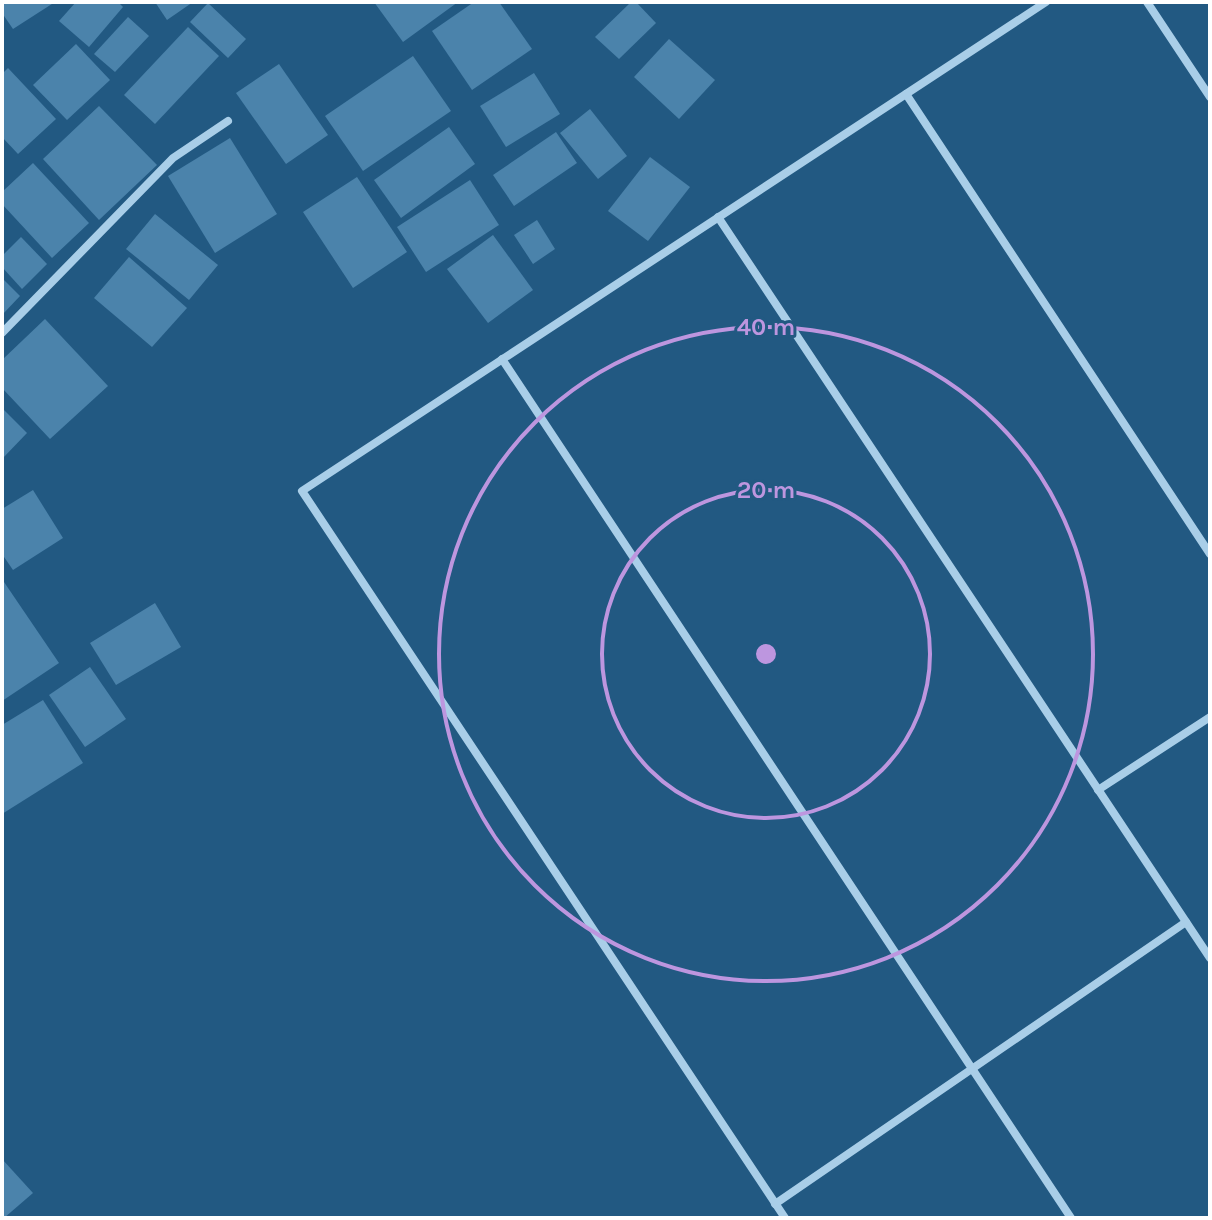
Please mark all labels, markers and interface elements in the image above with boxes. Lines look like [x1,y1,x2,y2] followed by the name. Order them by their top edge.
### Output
[737,313,795,341] text: 40 m
[737,476,795,504] text: 20 m
[752,640,780,668] centre of rings

